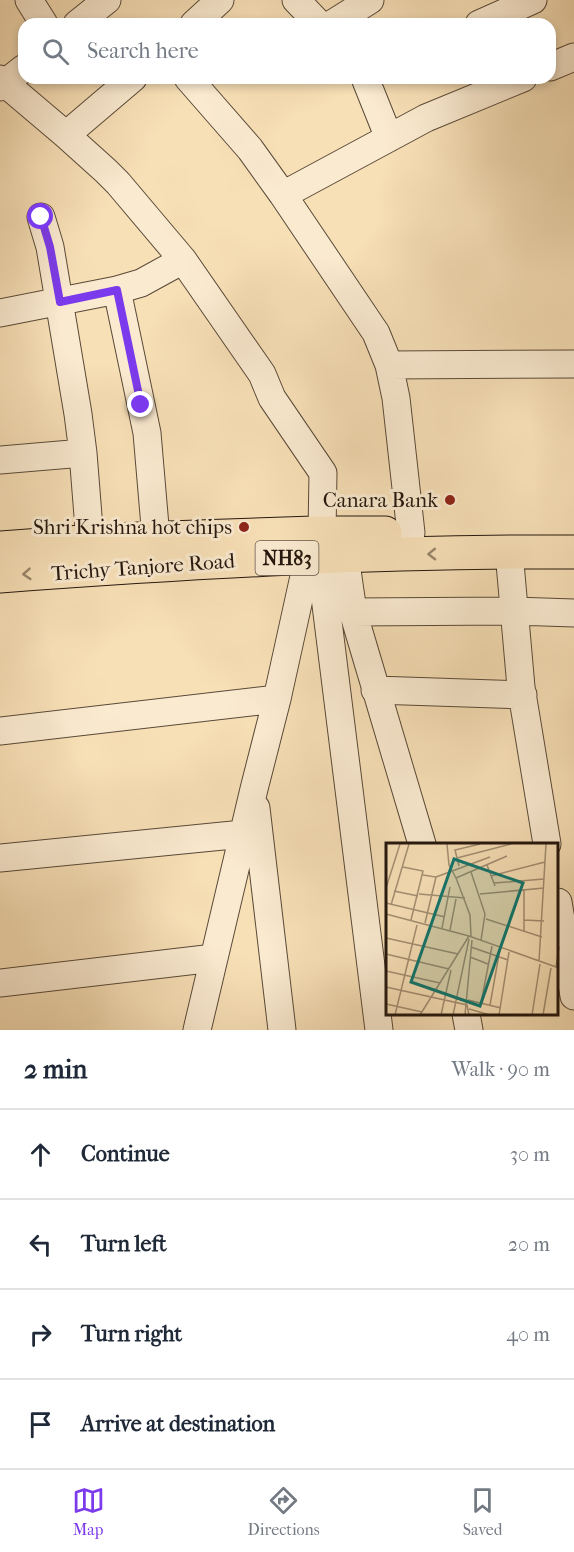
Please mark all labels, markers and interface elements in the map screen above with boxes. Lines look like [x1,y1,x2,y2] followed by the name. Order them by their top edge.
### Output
[18,18,556,84] search box
[39,35,72,68] icon: search
[87,38,199,64] text: Search here
[27,203,53,229] route start
[127,391,153,417] route end
[323,488,438,512] place label: Canara Bank
[443,493,457,507] marker: Canara Bank
[33,515,232,539] place label: Shri Krishna hot chips
[237,520,251,534] marker: Shri Krishna hot chips
[256,541,318,575] road number: NH83
[427,548,436,560] one-way arrow
[50,549,236,585] street label: Trichy Tanjore Road
[23,568,32,581] one-way arrow
[386,843,559,1015] inset map
[24,1054,87,1085] text: 2 min
[452,1058,550,1081] text: Walk · 90 m
[24,1138,57,1171] icon: ahead
[81,1141,170,1167] text: Continue
[510,1143,550,1166] text: 30 m
[24,1228,57,1261] icon: left
[81,1231,167,1257] text: Turn left
[508,1233,550,1256] text: 20 m
[24,1318,57,1351] icon: right
[81,1321,182,1347] text: Turn right
[506,1323,550,1346] text: 40 m
[24,1408,57,1441] icon: arrive
[81,1411,275,1437] text: Arrive at destination
[72,1484,105,1539] tab: Map
[248,1484,320,1539] tab: Directions
[463,1484,502,1539] tab: Saved

